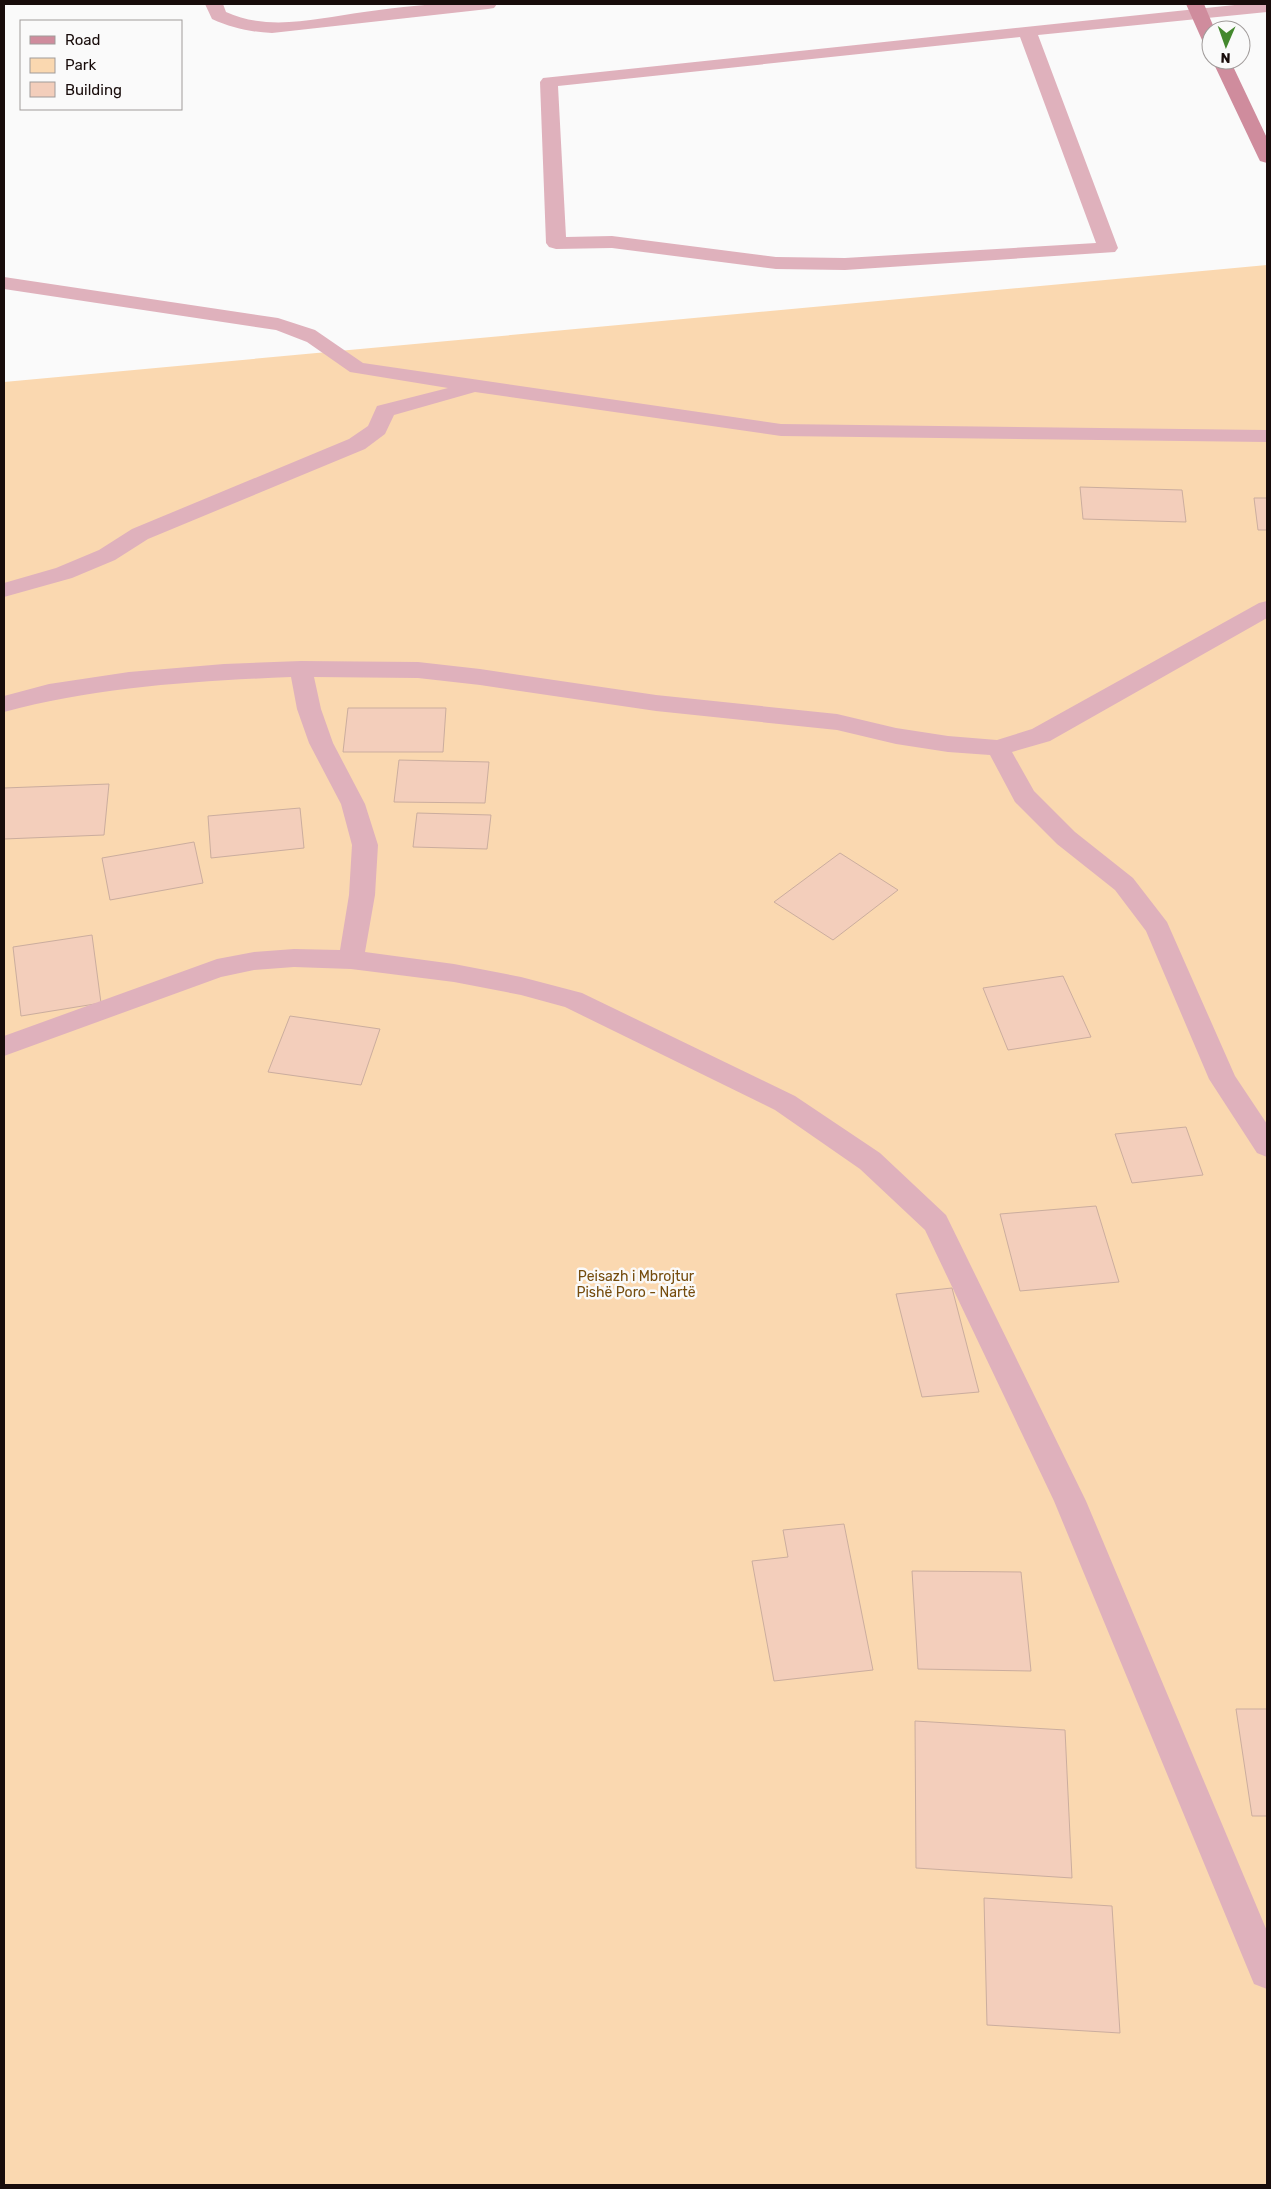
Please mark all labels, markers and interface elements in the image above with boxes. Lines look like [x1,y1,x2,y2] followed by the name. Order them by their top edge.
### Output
[20,20,182,110] legend
[1201,20,1251,70] north arrow
[65,31,101,49] text: Road
[1220,49,1231,66] text: N
[65,56,96,74] text: Park
[65,81,122,99] text: Building
[576,1268,696,1301] park label: Peisazh i Mbrojtur Pishë Poro - Nartë

